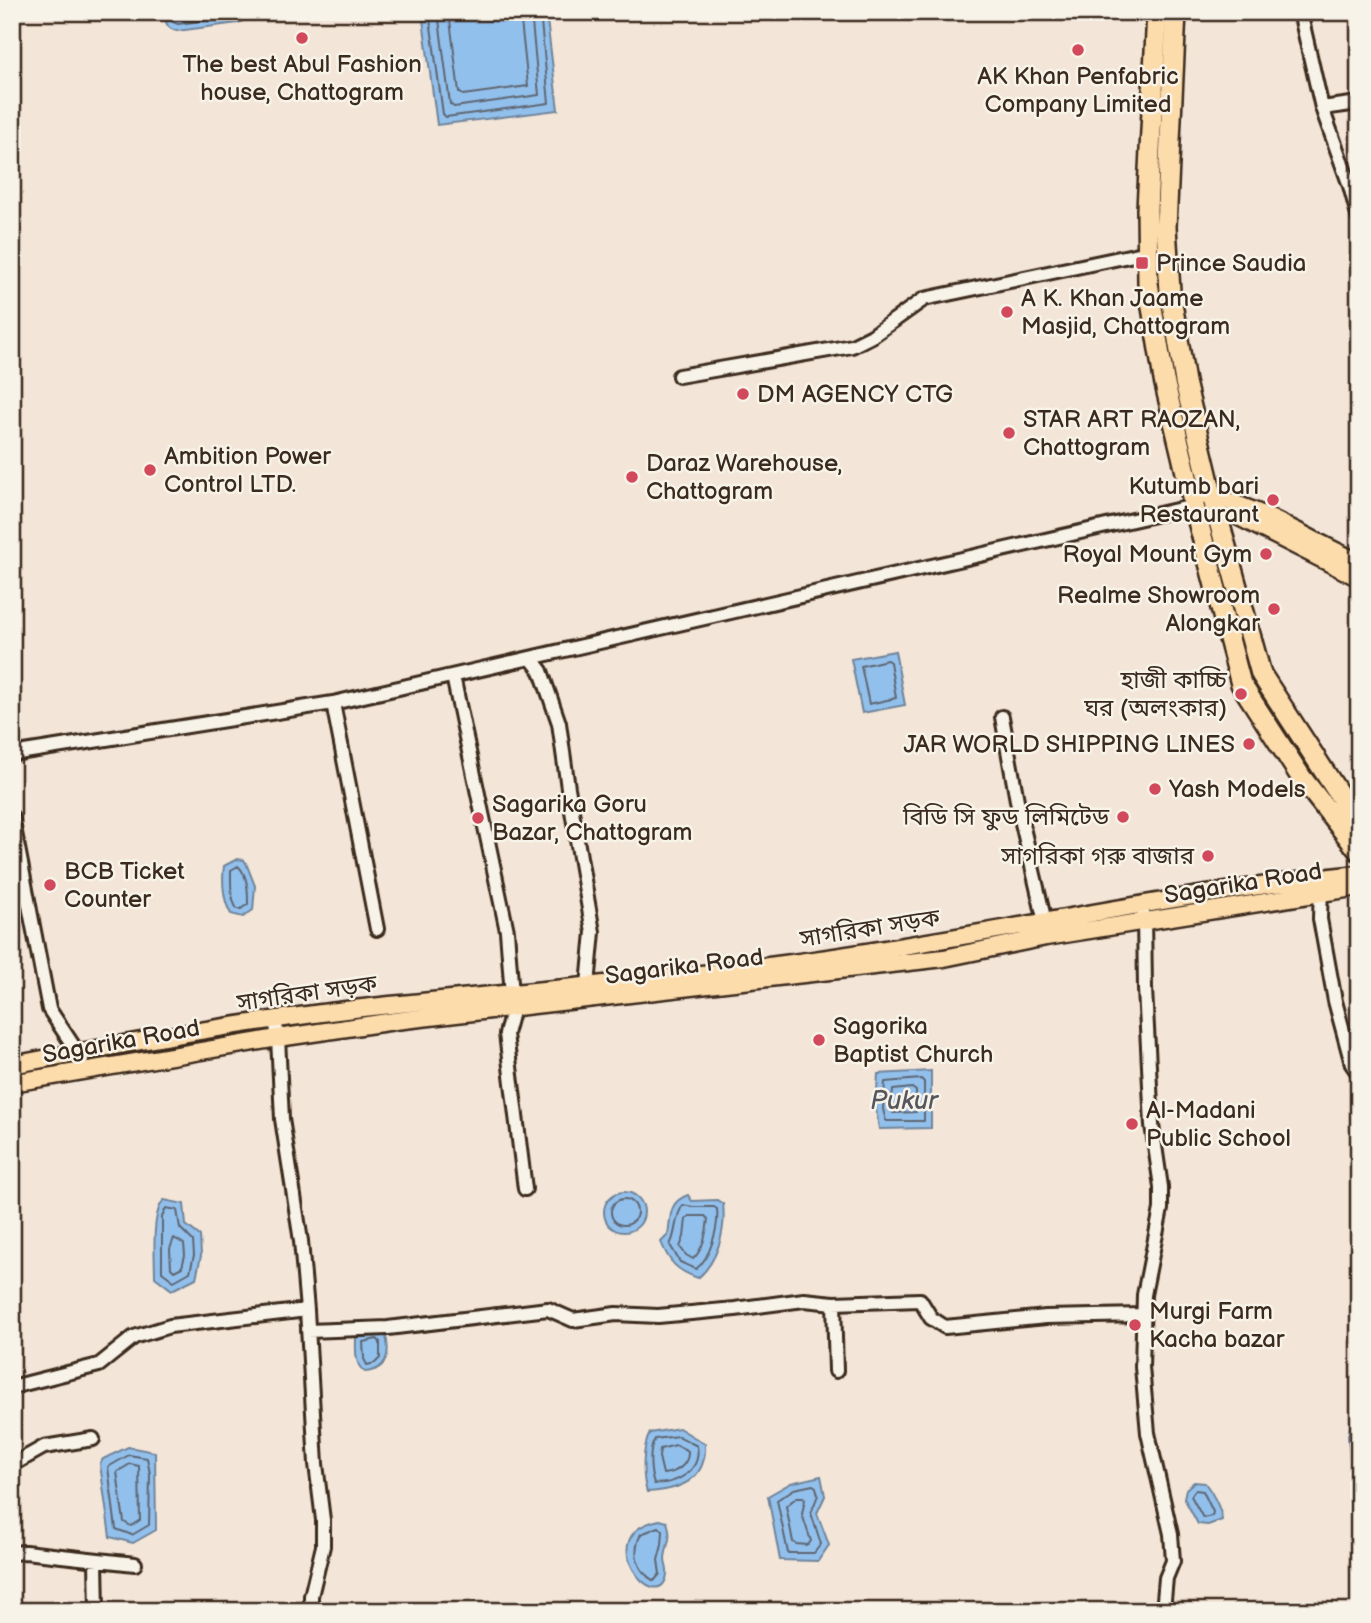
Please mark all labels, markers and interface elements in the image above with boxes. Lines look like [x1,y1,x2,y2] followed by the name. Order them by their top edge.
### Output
[294,30,310,46] marker: The best Abul Fashion house, Chattogram
[1070,42,1086,58] marker: AK Khan Penfabric Company Limited
[182,50,422,107] place label: The best Abul Fashion house, Chattogram
[977,62,1179,119] place label: AK Khan Penfabric Company Limited
[1156,249,1306,278] place label: Prince Saudia
[1134,255,1150,271] marker: Prince Saudia
[1021,284,1230,341] place label: A K. Khan Jaame Masjid, Chattogram
[999,304,1015,320] marker: A K. Khan Jaame Masjid, Chattogram
[757,380,953,409] place label: DM AGENCY CTG
[735,386,751,402] marker: DM AGENCY CTG
[1023,405,1240,462] place label: STAR ART RAOZAN, Chattogram
[1001,425,1017,441] marker: STAR ART RAOZAN, Chattogram
[164,442,331,499] place label: Ambition Power Control LTD.
[646,449,842,506] place label: Daraz Warehouse, Chattogram
[142,462,158,478] marker: Ambition Power Control LTD.
[624,469,640,485] marker: Daraz Warehouse, Chattogram
[1129,472,1260,529] place label: Kutumb bari Restaurant
[1265,492,1281,508] marker: Kutumb bari Restaurant
[1062,540,1252,569] place label: Royal Mount Gym
[1258,546,1274,562] marker: Royal Mount Gym
[1057,581,1260,638] place label: Realme Showroom Alongkar
[1266,601,1282,617] marker: Realme Showroom Alongkar
[1083,666,1228,723] place label: হাজী কাচ্চি ঘর (অলংকার)
[1233,686,1249,702] marker: হাজী কাচ্চি ঘর (অলংকার)
[903,730,1235,759] place label: JAR WORLD SHIPPING LINES
[1241,736,1257,752] marker: JAR WORLD SHIPPING LINES
[1168,775,1306,804] place label: Yash Models
[1147,781,1163,797] marker: Yash Models
[492,790,692,847] place label: Sagarika Goru Bazar, Chattogram
[902,803,1110,832] place label: বিডি সি ফুড লিমিটেড
[1115,809,1131,825] marker: বিডি সি ফুড লিমিটেড
[470,810,486,826] marker: Sagarika Goru Bazar, Chattogram
[1000,842,1195,871] place label: সাগরিকা গরু বাজার
[1200,848,1216,864] marker: সাগরিকা গরু বাজার
[64,857,185,914] place label: BCB Ticket Counter
[1162,857,1324,910] street label: Sagarika Road
[42,877,58,893] marker: BCB Ticket Counter
[797,903,943,954] street label: সাগরিকা সড়ক
[603,942,765,991] street label: Sagarika Road
[234,969,380,1018] street label: সাগরিকা সড়ক
[833,1012,993,1069] place label: Sagorika Baptist Church
[40,1013,202,1070] street label: Sagarika Road
[811,1032,827,1048] marker: Sagorika Baptist Church
[870,1086,939,1117] water label: Pukur
[1146,1096,1291,1153] place label: Al-Madani Public School
[1124,1116,1140,1132] marker: Al-Madani Public School
[1149,1297,1285,1354] place label: Murgi Farm Kacha bazar
[1127,1317,1143,1333] marker: Murgi Farm Kacha bazar

